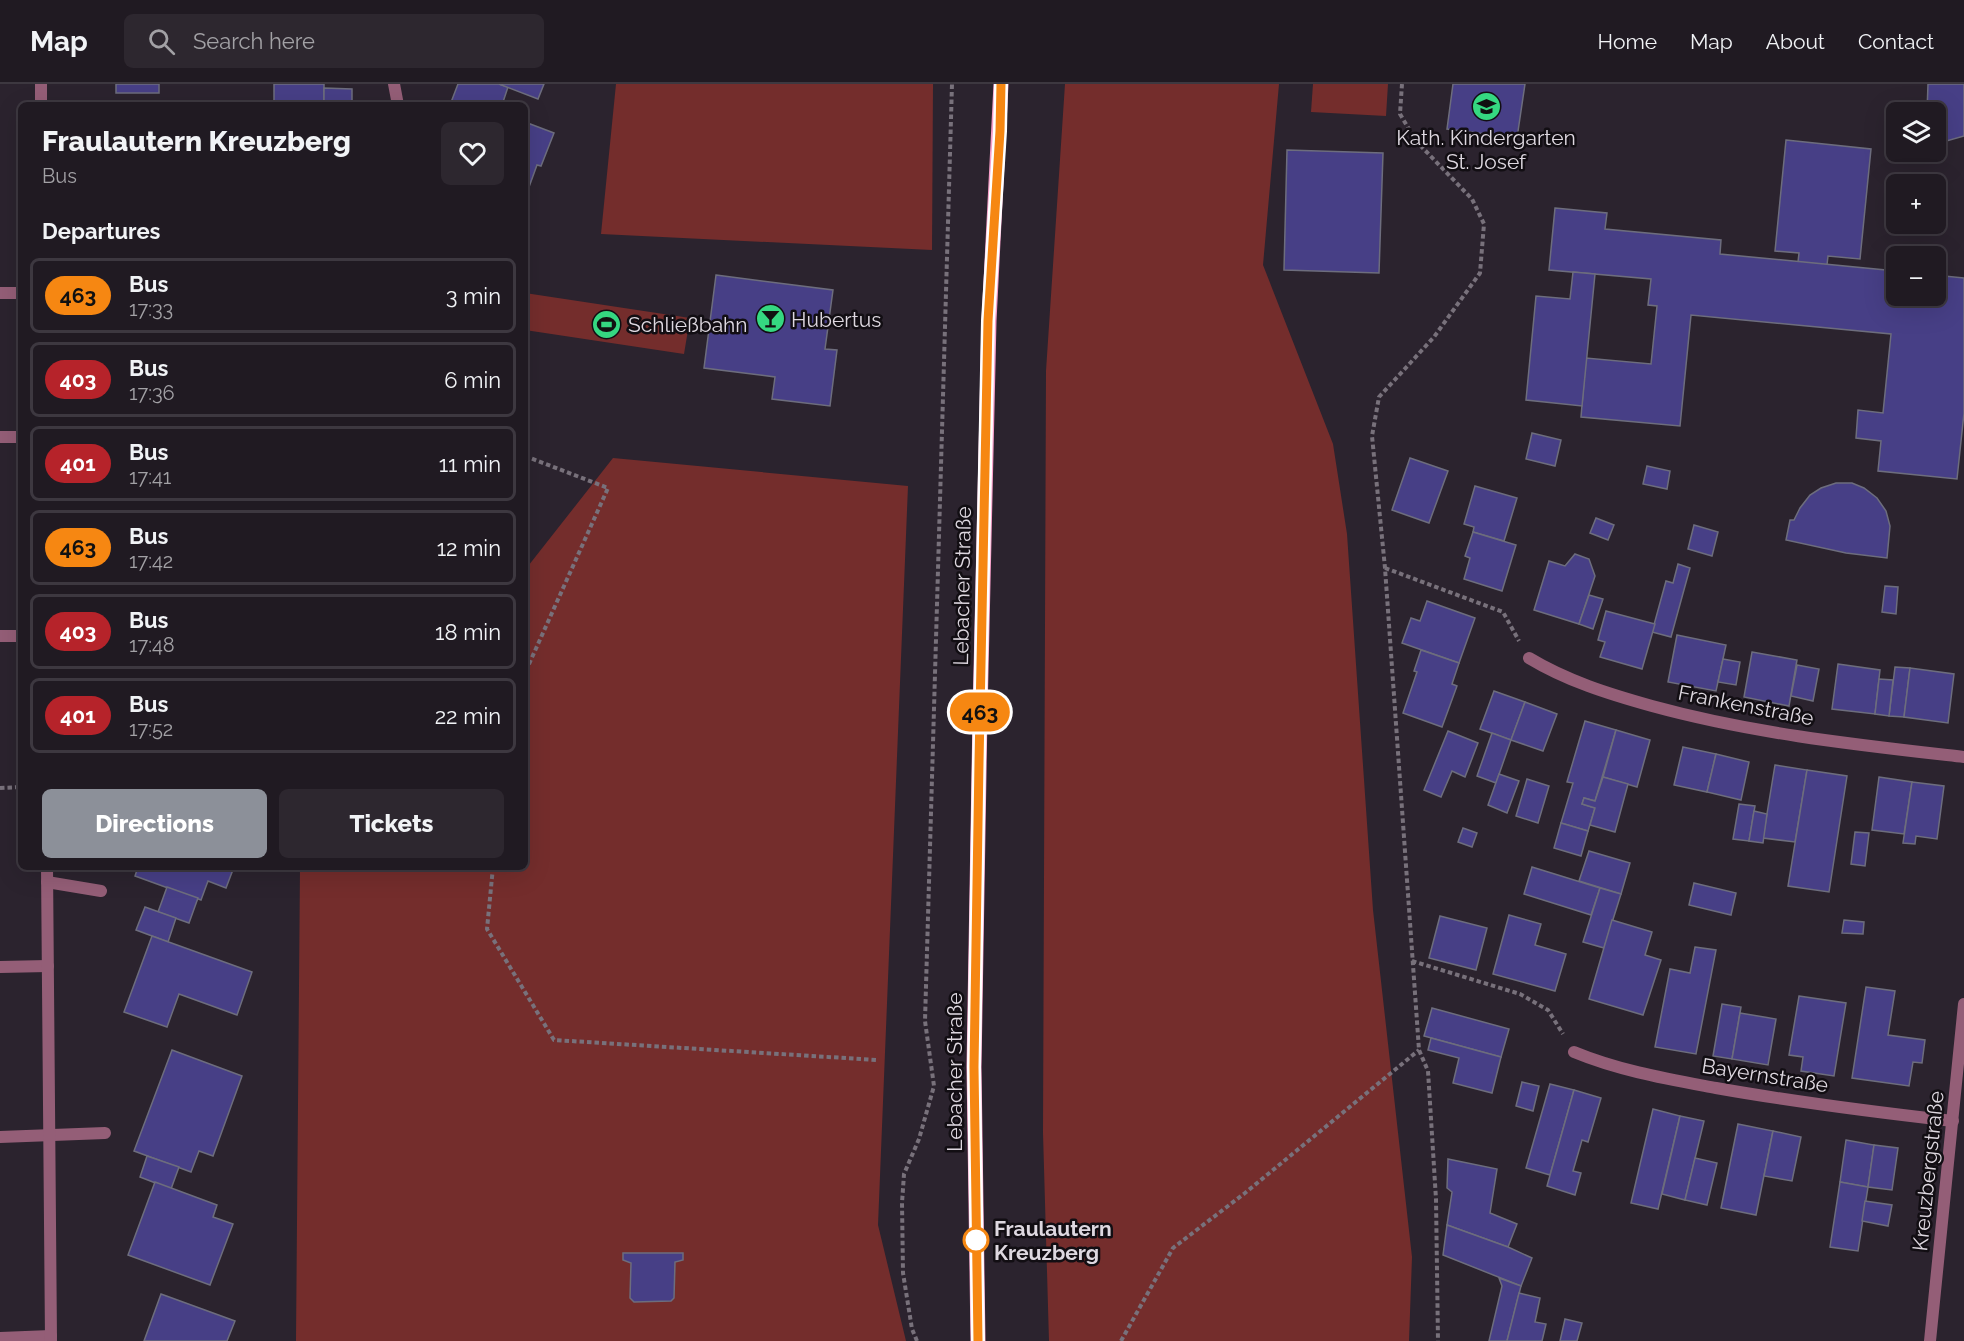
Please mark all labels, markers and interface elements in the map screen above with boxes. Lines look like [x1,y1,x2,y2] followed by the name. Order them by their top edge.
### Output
[124,14,544,68] search box
[30,25,88,58] text: Map
[145,25,178,58] icon: search
[193,28,315,54] text: Search here
[1598,29,1657,54] text: Home
[1690,29,1733,54] text: Map
[1766,29,1825,54] text: About
[1858,29,1934,54] text: Contact
[1470,90,1502,122] school or university icon: Kath. Kindergarten St. Josef
[1886,102,1946,306] map controls
[1886,102,1946,162] button: layers
[441,122,504,185] button: heart
[42,125,351,158] text: Fraulautern Kreuzberg
[1396,125,1576,174] place label: Kath. Kindergarten St. Josef
[42,164,77,188] text: Bus
[1886,174,1946,234] button: +
[42,218,160,244] text: Departures
[1886,246,1946,306] button: −
[129,271,168,297] text: Bus
[60,283,96,308] text: 463
[446,283,501,309] text: 3 min
[129,297,173,321] text: 17:33
[754,303,786,335] bar icon: Hubertus
[791,307,881,332] place label: Hubertus
[591,308,623,340] sports icon: Schließbahn
[628,312,748,337] place label: Schließbahn
[129,355,168,381] text: Bus
[60,367,96,392] text: 403
[444,367,501,393] text: 6 min
[129,381,175,405] text: 17:36
[129,439,168,465] text: Bus
[60,451,96,476] text: 401
[439,451,501,477] text: 11 min
[129,465,171,489] text: 17:41
[948,506,976,666] street label: Lebacher Straße
[129,523,168,549] text: Bus
[60,535,96,560] text: 463
[437,535,501,561] text: 12 min
[129,549,173,573] text: 17:42
[129,607,168,633] text: Bus
[60,619,96,644] text: 403
[435,619,501,645] text: 18 min
[129,633,175,657] text: 17:48
[1676,680,1816,730] street label: Frankenstraße
[129,691,168,717] text: Bus
[946,692,1014,732] line badge: 463
[962,700,998,725] text: 463
[60,703,96,728] text: 401
[435,703,501,729] text: 22 min
[129,717,173,741] text: 17:52
[42,789,267,858] button: Directions
[279,789,504,858] button: Tickets
[942,992,967,1152] street label: Lebacher Straße
[1700,1053,1830,1097] street label: Bayernstraße
[1907,1090,1949,1252] street label: Kreuzbergstraße
[994,1216,1112,1265] place label: Fraulautern Kreuzberg
[963,1227,989,1253] marker: Fraulautern Kreuzberg

